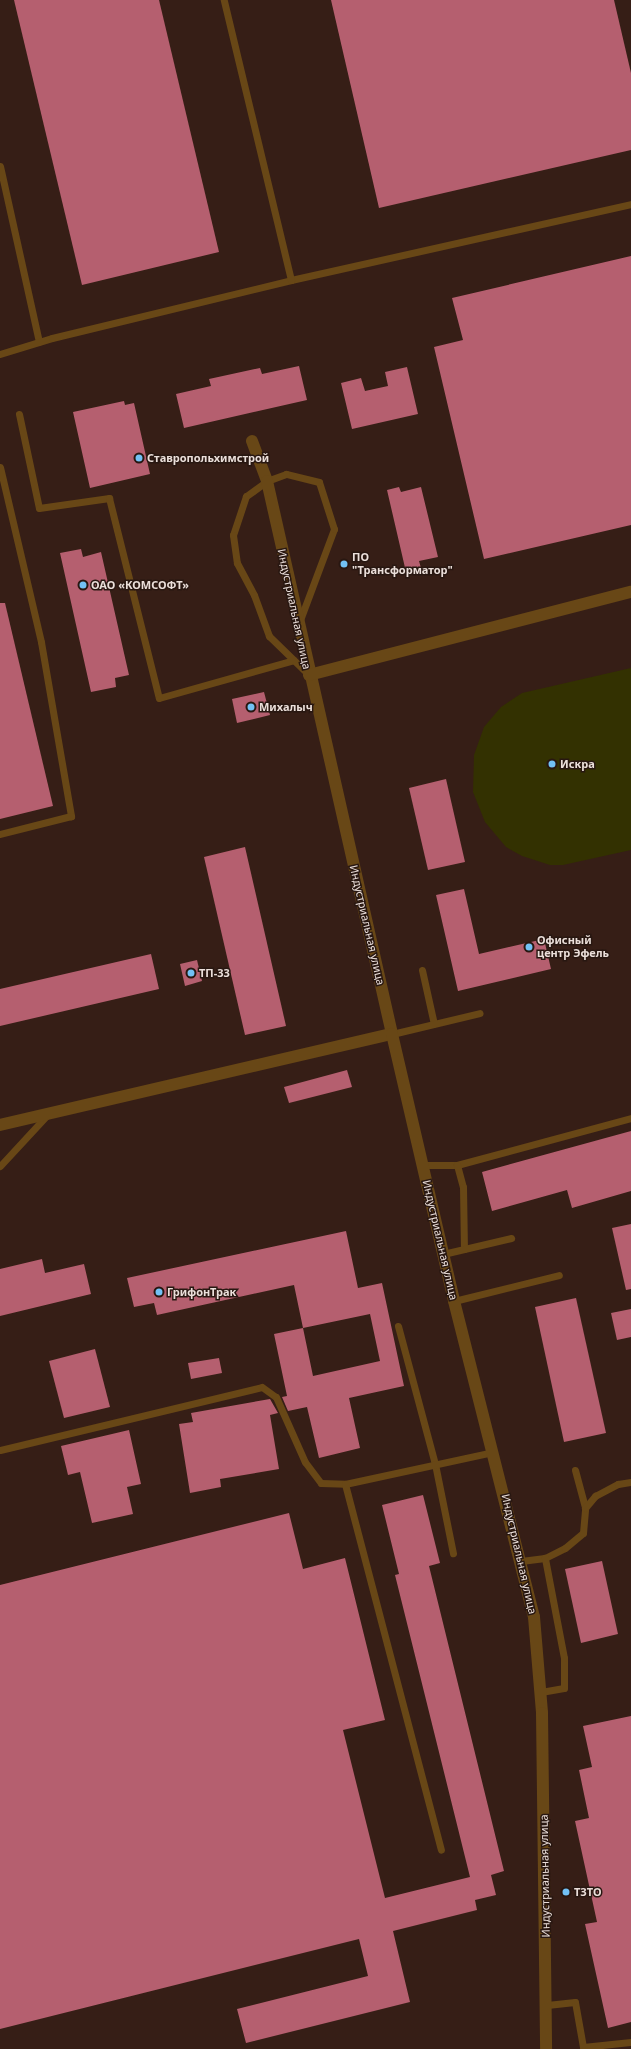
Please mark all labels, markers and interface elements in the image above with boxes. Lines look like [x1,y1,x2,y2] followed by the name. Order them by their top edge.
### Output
[147,451,269,465] place label: Ставропольхимстрой
[134,453,144,463] marker: Ставропольхимстрой
[275,548,313,670] street label: Индустриальная улица
[352,551,453,577] place label: ПО "Трансформатор"
[339,559,349,569] marker: ПО "Трансформатор"
[91,578,189,592] place label: ОАО «КОМСОФТ»
[78,580,88,590] marker: ОАО «КОМСОФТ»
[259,700,313,714] place label: Михалыч
[246,702,256,712] marker: Михалыч
[560,757,595,771] place label: Искра
[547,759,557,769] marker: Искра
[347,864,387,986] street label: Индустриальная улица
[537,934,609,960] place label: Офисный центр Эфель
[524,942,534,952] marker: Офисный центр Эфель
[199,966,230,980] place label: ТП-33
[186,968,196,978] marker: ТП-33
[420,1179,460,1301] street label: Индустриальная улица
[167,1285,236,1299] place label: ГрифонТрак
[154,1287,164,1297] marker: ГрифонТрак
[499,1493,539,1615] street label: Индустриальная улица
[537,1814,553,1938] street label: Индустриальная улица
[574,1885,602,1899] place label: ТЗТО
[561,1887,571,1897] marker: ТЗТО

